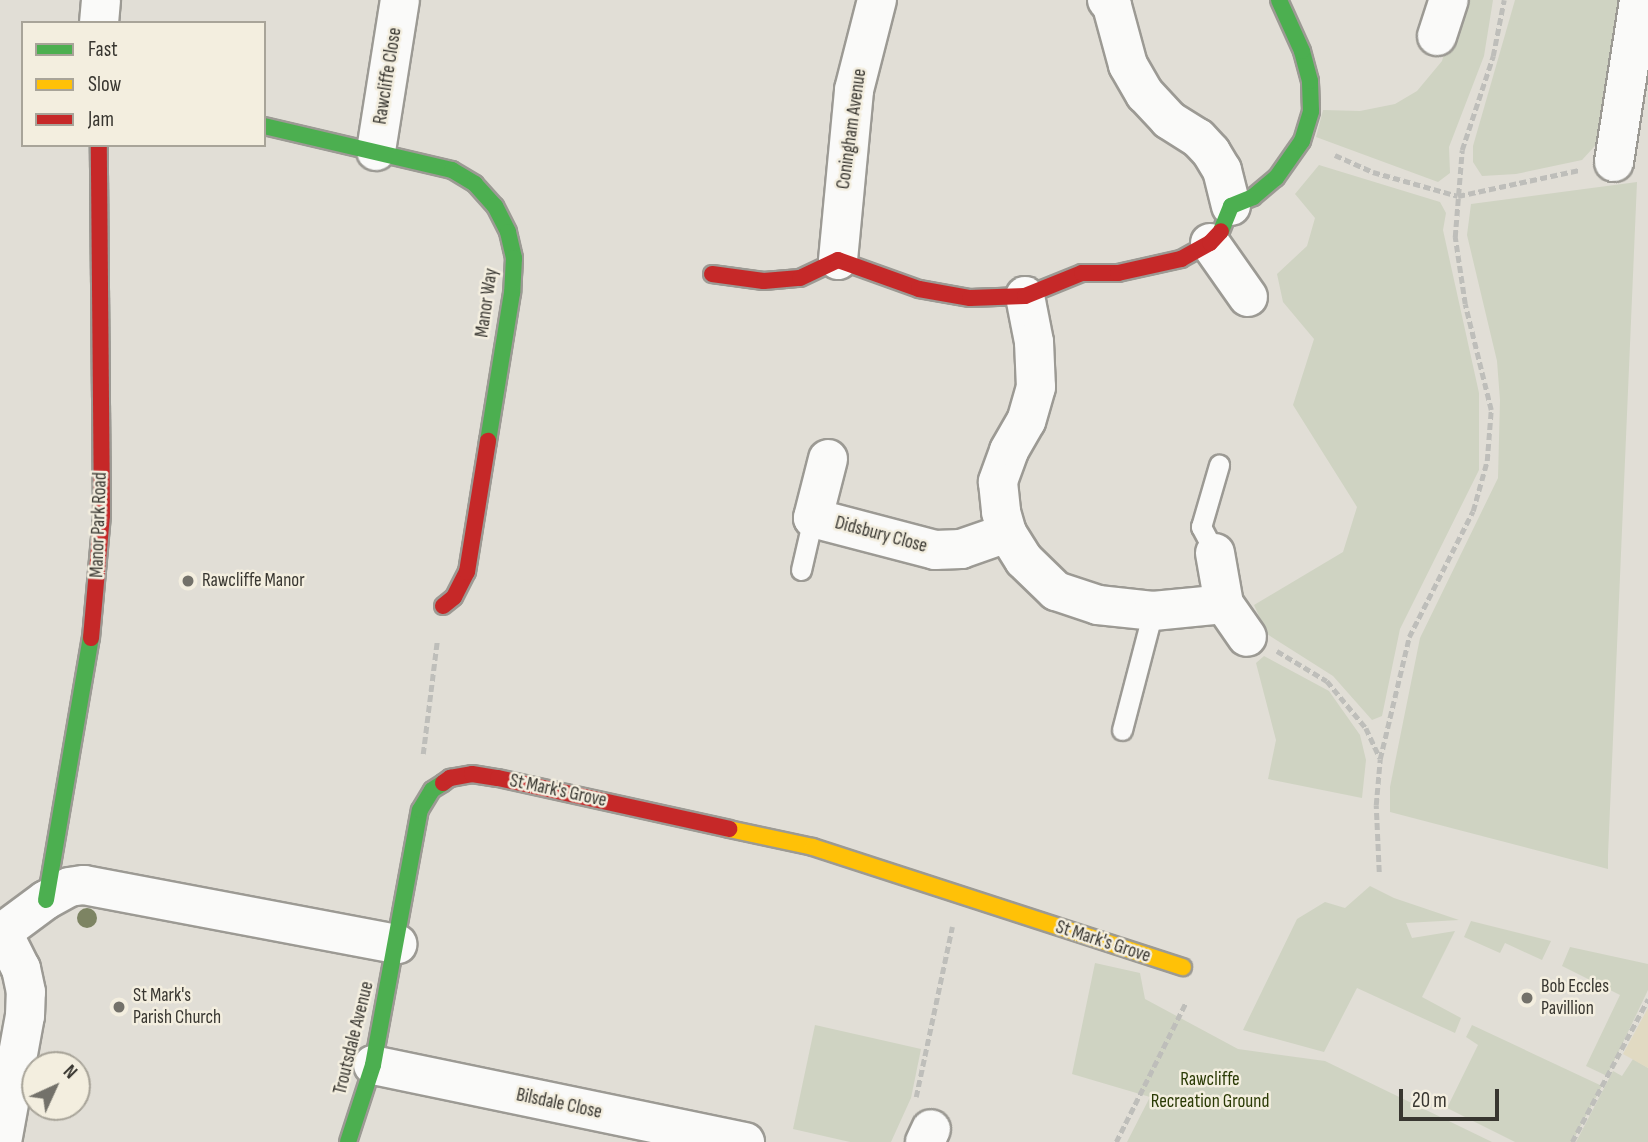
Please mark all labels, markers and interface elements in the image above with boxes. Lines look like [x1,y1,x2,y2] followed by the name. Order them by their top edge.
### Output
[21,21,266,147] legend
[369,26,407,126] street label: Rawcliffe Close
[88,37,118,62] text: Fast
[832,67,872,191] street label: Coningham Avenue
[88,72,121,97] text: Slow
[88,107,114,132] text: Jam
[471,267,503,339] street label: Manor Way
[86,472,112,578] street label: Manor Park Road
[832,512,930,558] street label: Didsbury Close
[202,570,305,592] place label: Rawcliffe Manor
[180,573,196,589] marker: Rawcliffe Manor
[508,770,608,812] street label: St Mark's Grove
[1053,916,1153,968] street label: St Mark's Grove
[1541,976,1609,1020] place label: Bob Eccles Pavillion
[329,979,379,1097] street label: Troutsdale Avenue
[133,985,221,1029] place label: St Mark's Parish Church
[1519,990,1535,1006] marker: Bob Eccles Pavillion
[111,999,127,1015] marker: St Mark's Parish Church
[21,1051,91,1121] north arrow
[58,1060,82,1084] text: N
[1151,1069,1269,1113] park label: Rawcliffe Recreation Ground
[1403,1076,1503,1120] scale bar
[514,1084,604,1124] street label: Bilsdale Close
[1412,1088,1447,1113] text: 20 m

